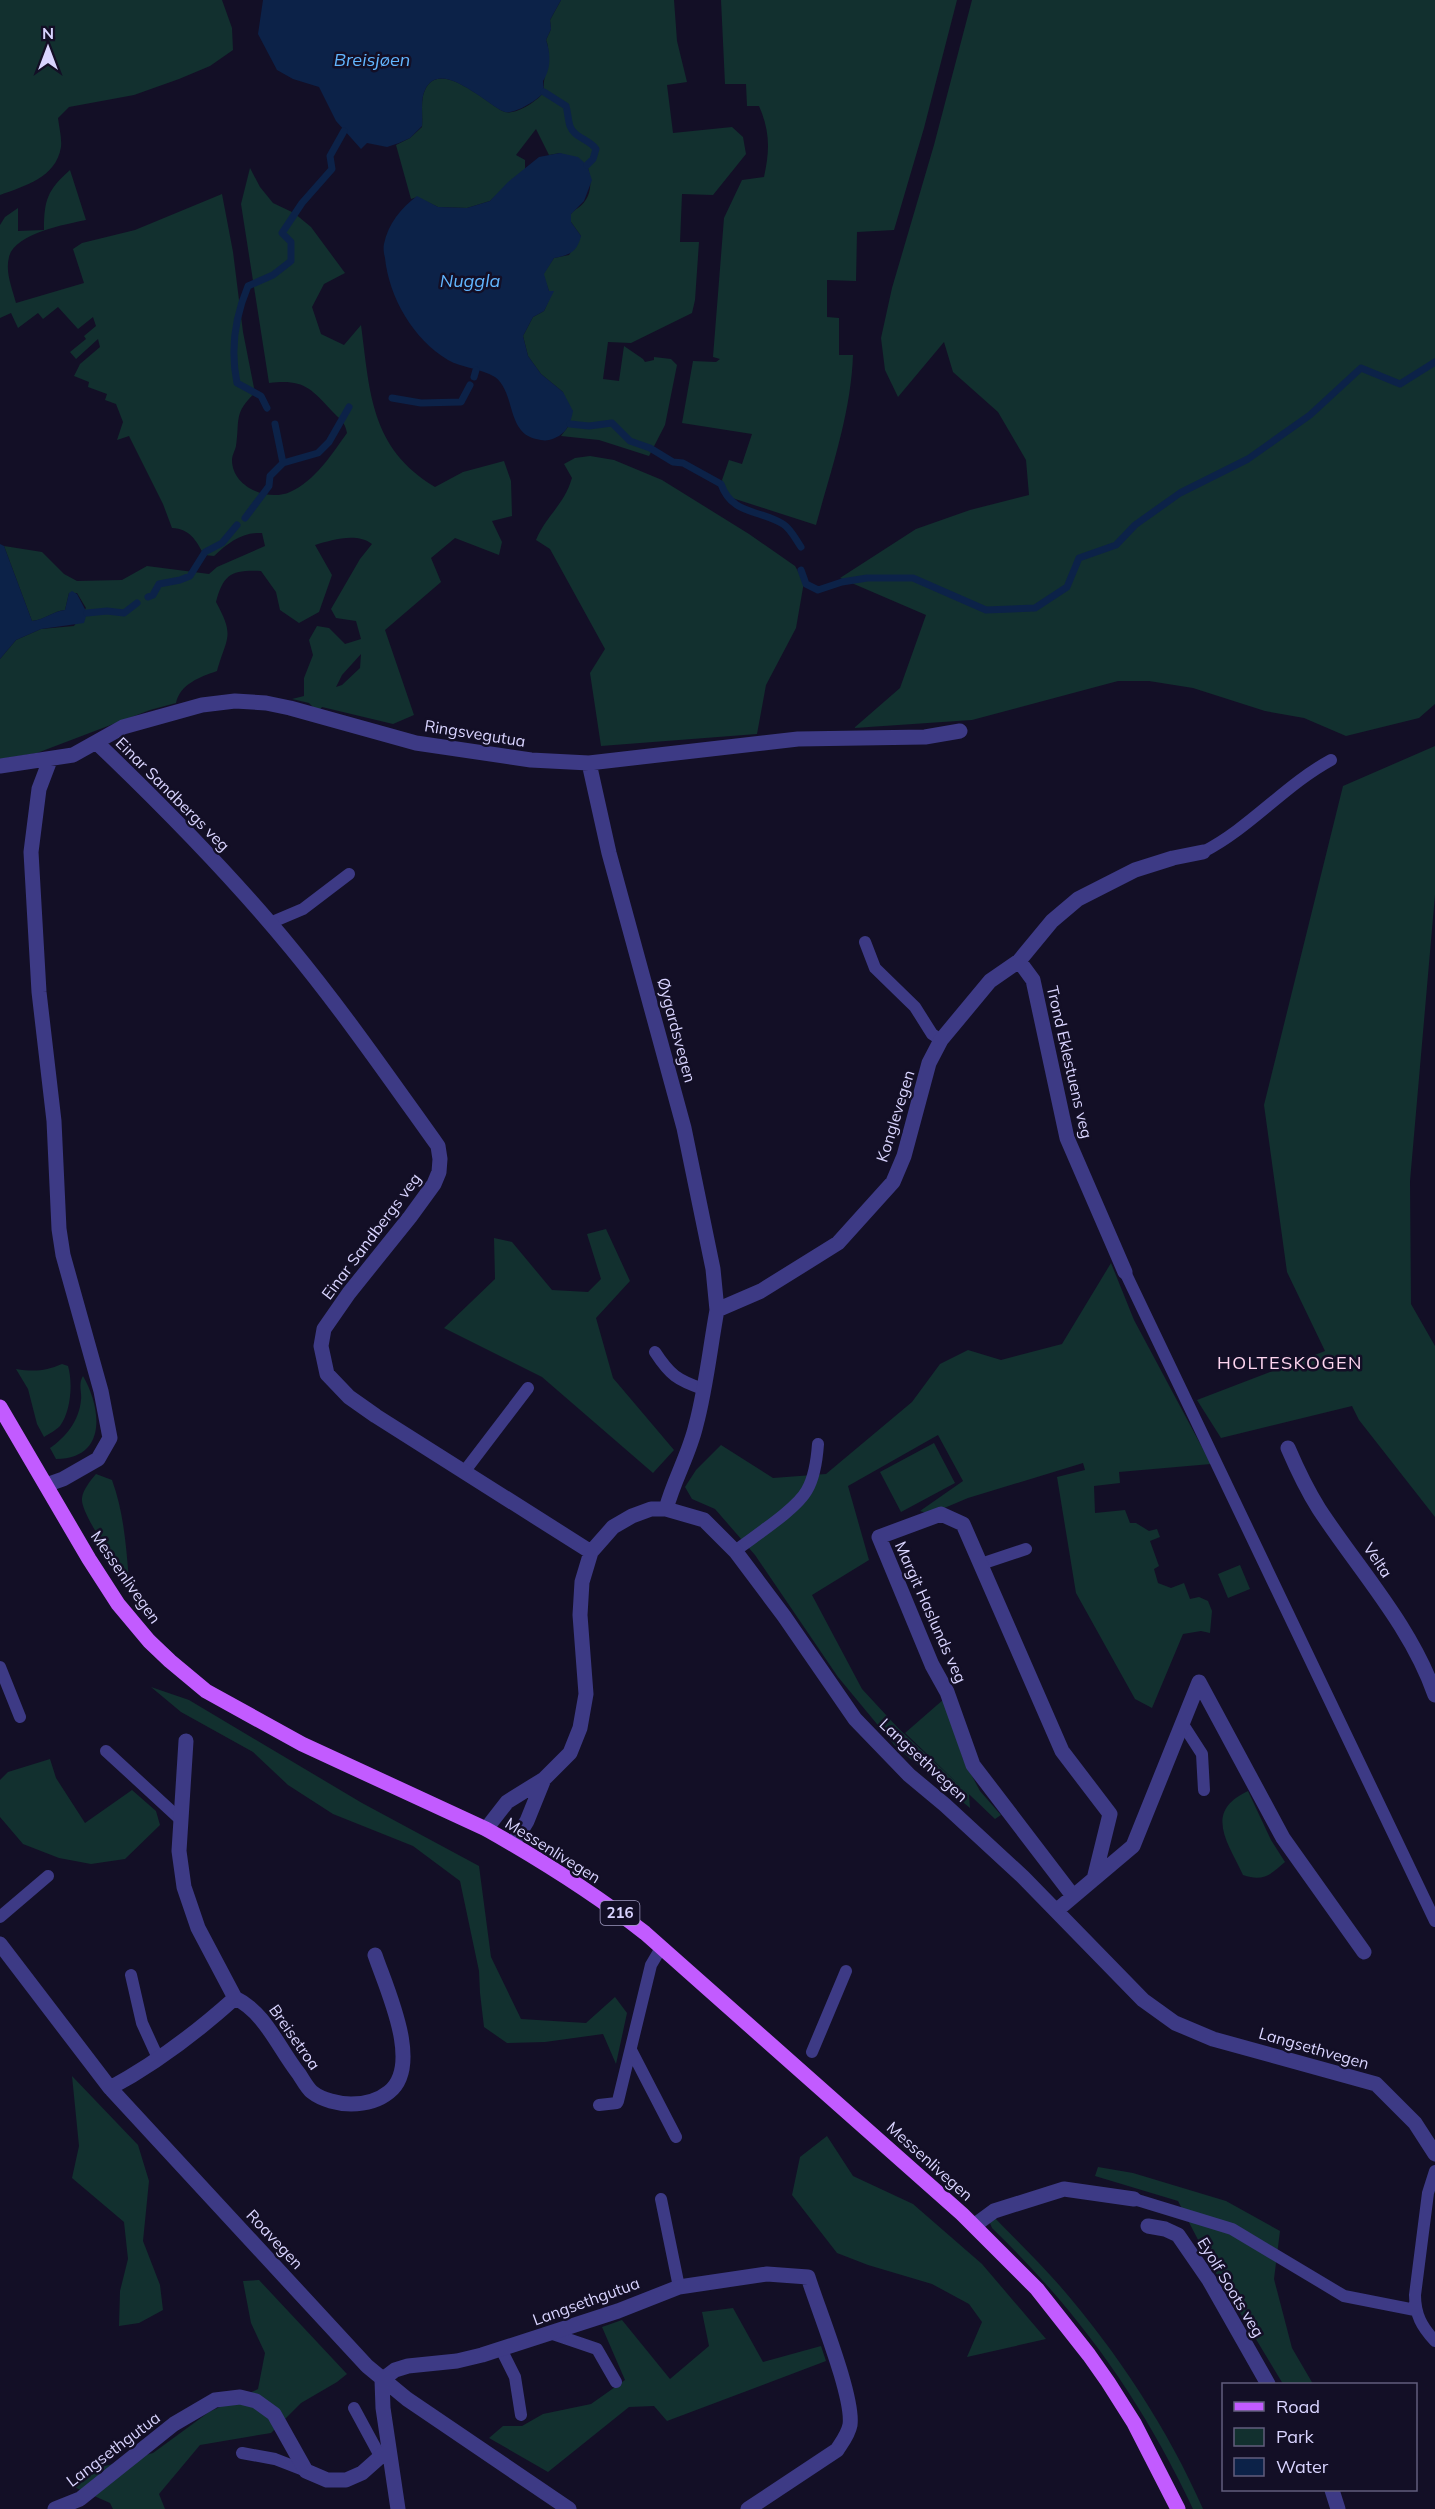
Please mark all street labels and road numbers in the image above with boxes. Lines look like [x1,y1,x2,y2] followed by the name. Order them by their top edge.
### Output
[423,715,527,751] street label: Ringsvegutua
[112,733,234,855] street label: Einar Sandbergs veg
[653,975,701,1085] street label: Øygardsvegen
[1043,984,1097,1140] street label: Trond Eklestuens veg
[871,1067,919,1165] street label: Konglevegen
[317,1169,425,1303] street label: Einar Sandbergs veg
[87,1527,165,1627] street label: Messenlivegen
[891,1538,971,1686] street label: Margit Haslunds veg
[1359,1539,1397,1581] street label: Velta
[876,1714,972,1806] street label: Langsethvegen
[502,1813,604,1887] street label: Messenlivegen
[600,1901,640,1925] road number: 216
[265,2000,325,2074] street label: Breisetroa
[1257,2023,1371,2073] street label: Langsethvegen
[883,2117,977,2205] street label: Messenlivegen
[242,2205,308,2273] street label: Roavegen
[1193,2234,1269,2340] street label: Eyolf Soots veg
[530,2272,642,2330] street label: Langsethgutua
[62,2407,164,2491] street label: Langsethgutua

